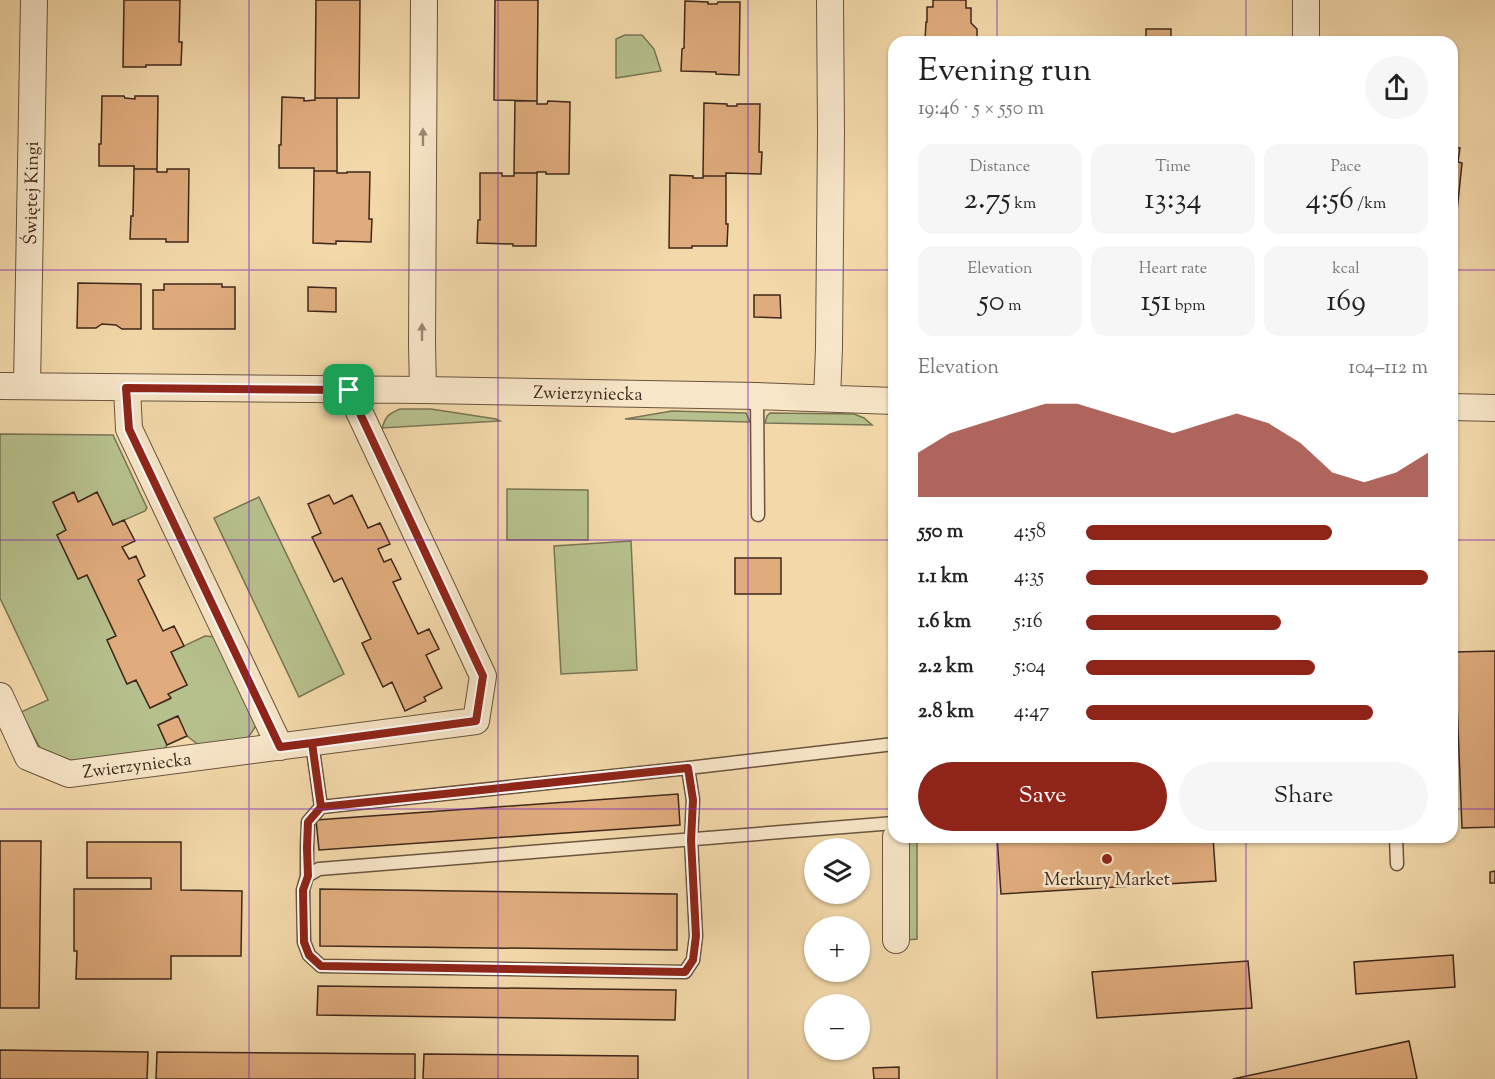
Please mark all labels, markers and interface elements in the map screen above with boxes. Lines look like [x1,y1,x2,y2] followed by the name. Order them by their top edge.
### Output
[918,48,1092,96] text: Evening run
[1365,56,1428,119] button: share
[918,95,1044,124] text: 19:46 · 5 × 550 m
[418,127,428,146] one-way arrow
[18,141,47,245] street label: Świętej Kingi
[970,156,1030,179] text: Distance
[1155,156,1191,179] text: Time
[1331,156,1361,179] text: Pace
[964,179,1011,222] text: 2.75
[1144,179,1202,222] text: 13:34
[1306,179,1354,222] text: 4:56
[1011,193,1036,216] text: km
[1354,193,1386,216] text: /km
[968,258,1032,281] text: Elevation
[1139,258,1207,281] text: Heart rate
[1332,258,1360,281] text: kcal
[979,281,1005,324] text: 50
[1141,281,1171,324] text: 151
[1326,281,1366,324] text: 169
[1005,295,1021,318] text: m
[1171,295,1205,318] text: bpm
[417,322,427,341] one-way arrow
[918,354,999,383] text: Elevation
[1348,354,1428,383] text: 104–112 m
[323,364,374,415] pin
[332,373,365,406] icon: arrive
[533,381,643,409] street label: Zwierzyniecka
[918,518,963,547] text: 550 m
[1014,518,1046,547] text: 4:58
[918,563,968,592] text: 1.1 km
[1014,563,1044,592] text: 4:35
[918,608,971,637] text: 1.6 km
[1014,608,1043,637] text: 5:16
[918,653,973,682] text: 2.2 km
[1014,653,1046,682] text: 5:04
[918,698,974,727] text: 2.8 km
[1014,698,1049,727] text: 4:47
[81,747,193,787] street label: Zwierzyniecka
[918,762,1167,831] button: Save
[1179,762,1428,831] button: Share
[804,838,870,1060] map controls
[804,838,870,904] button: layers
[1100,852,1114,866] marker: Merkury Market
[1044,868,1170,894] place label: Merkury Market
[804,916,870,982] button: +
[804,994,870,1060] button: −

